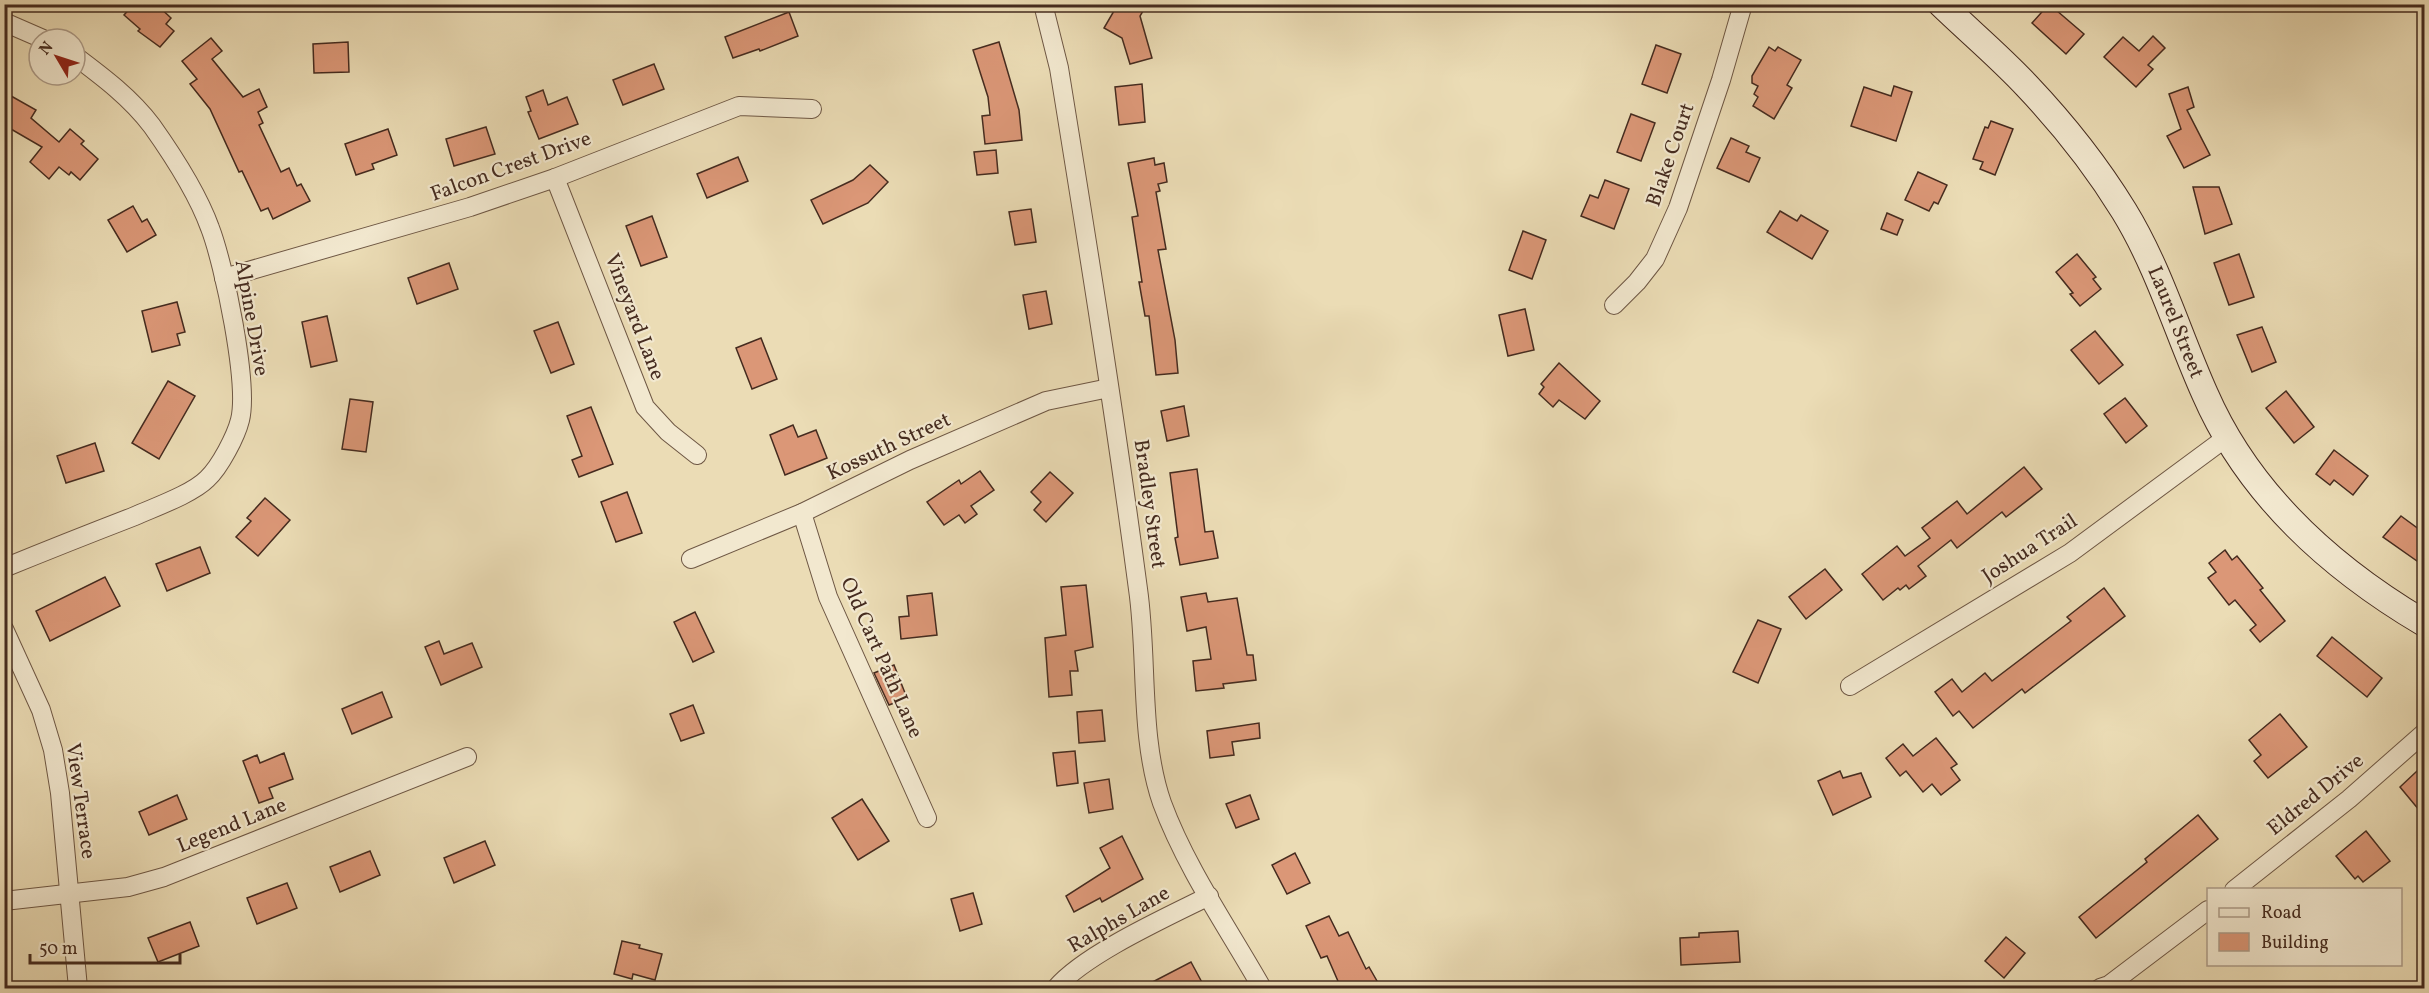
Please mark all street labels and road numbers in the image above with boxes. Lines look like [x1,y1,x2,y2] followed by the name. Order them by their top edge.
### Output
[1640,99,1702,211] street label: Blake Court
[427,124,595,210] street label: Falcon Crest Drive
[597,250,671,384] street label: Vineyard Lane
[227,258,275,378] street label: Alpine Drive
[2140,261,2211,383] street label: Laurel Street
[822,406,956,488] street label: Kossuth Street
[1126,438,1172,570] street label: Bradley Street
[1976,507,2084,591] street label: Joshua Trail
[832,573,930,743] street label: Old Cart Path Lane
[58,741,102,861] street label: View Terrace
[2261,747,2371,843] street label: Eldred Drive
[173,791,291,861] street label: Legend Lane
[1063,879,1175,961] street label: Ralphs Lane

